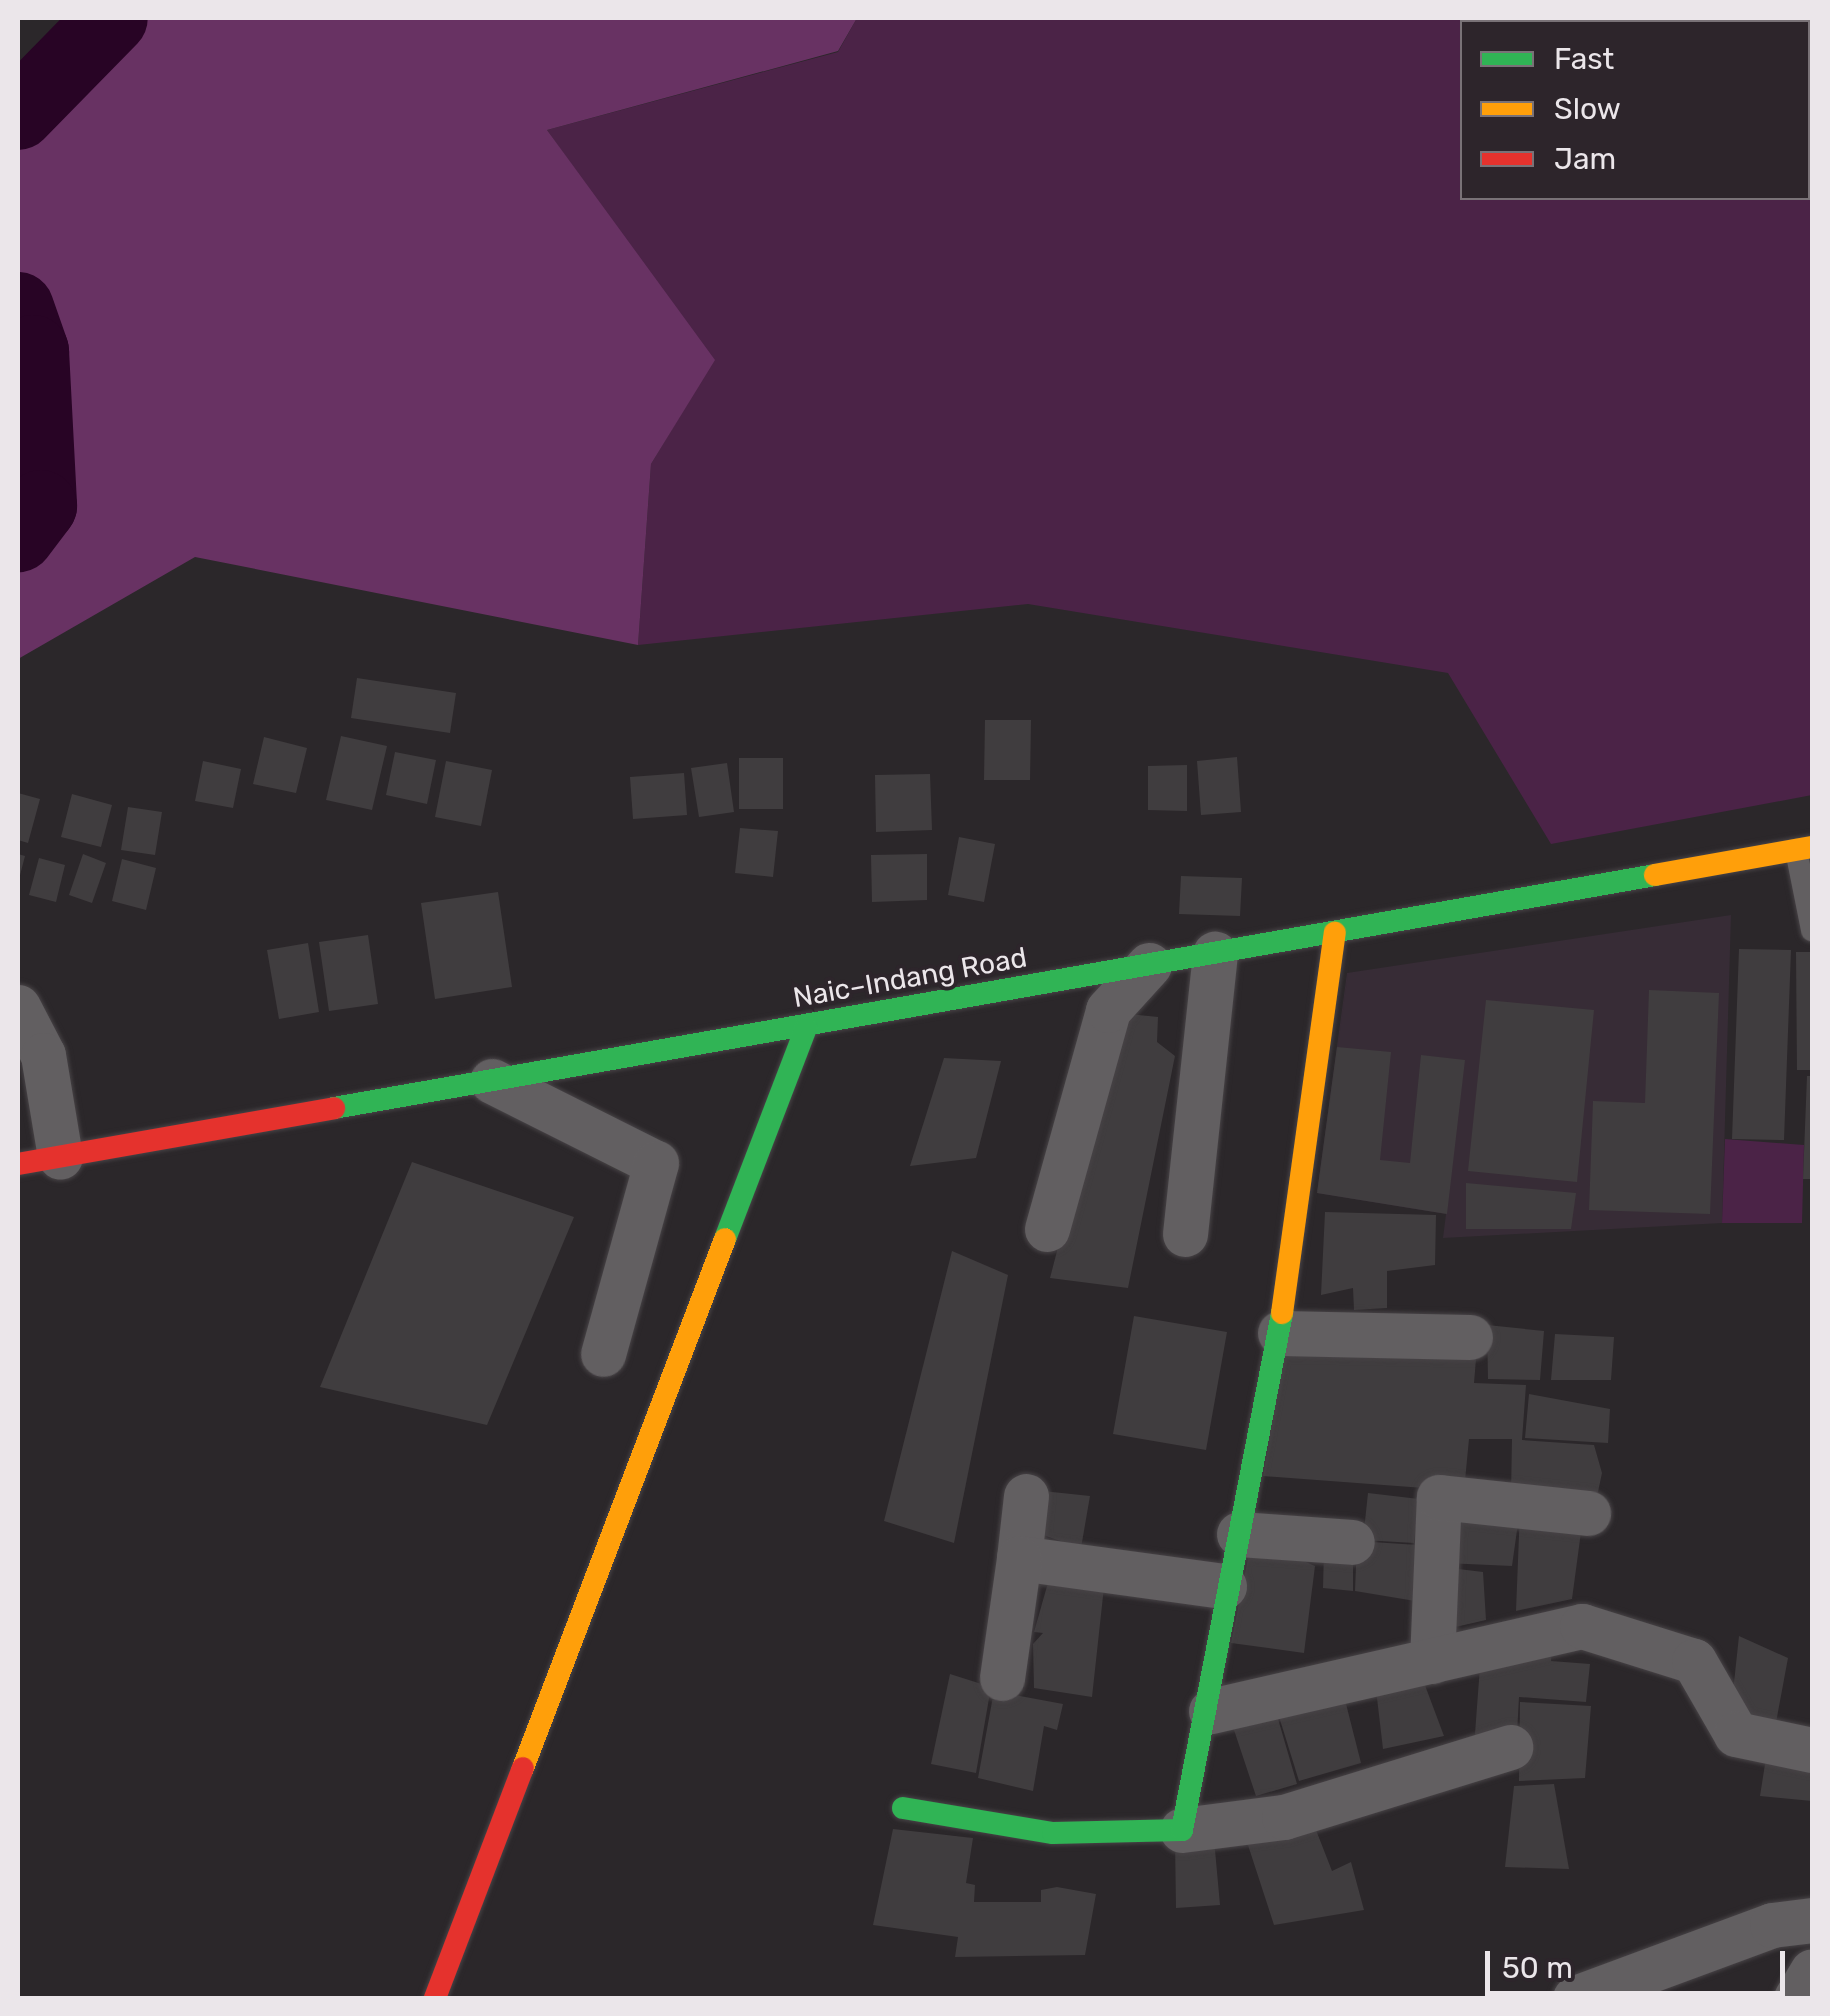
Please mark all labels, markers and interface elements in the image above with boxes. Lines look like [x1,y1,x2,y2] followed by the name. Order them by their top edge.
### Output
[1460,20,1810,200] legend
[1554,41,1614,77] text: Fast
[1554,91,1621,127] text: Slow
[1554,141,1616,177] text: Jam
[791,941,1029,1015] street label: Naic–Indang Road
[1490,1931,1790,1993] scale bar
[1502,1950,1573,1986] text: 50 m

